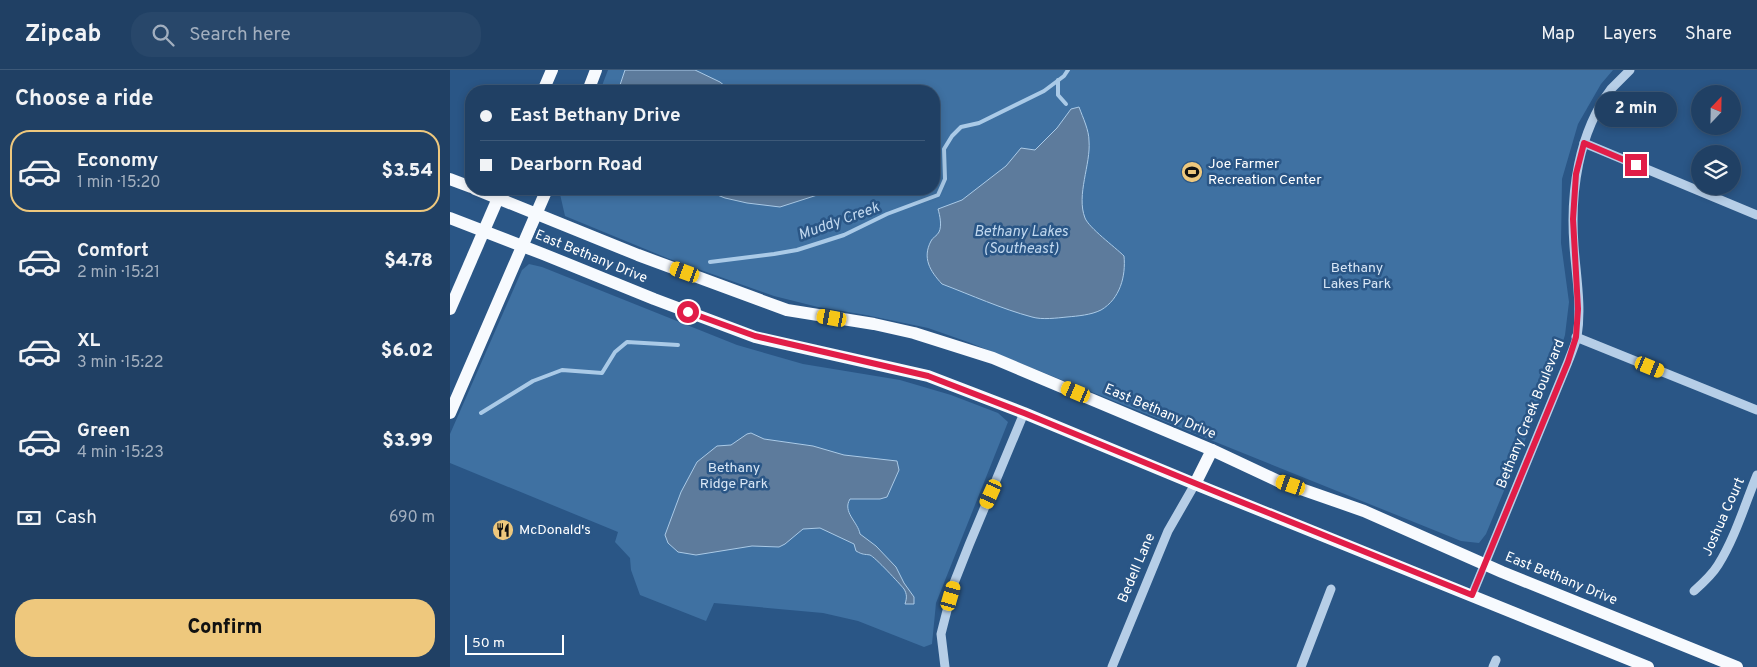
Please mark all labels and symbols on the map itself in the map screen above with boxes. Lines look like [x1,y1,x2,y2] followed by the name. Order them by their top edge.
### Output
[1691,85,1741,135] north arrow
[1595,92,1677,128] callout: 2 min
[1625,154,1647,176] route end
[1208,156,1322,189] place label: Joe Farmer Recreation Center
[1180,160,1204,184] sports icon: Joe Farmer Recreation Center
[796,198,883,245] water label: Muddy Creek
[974,223,1068,259] water label: Bethany Lakes (Southeast)
[532,227,650,287] street label: East Bethany Drive
[668,260,701,284] car
[1323,260,1391,293] park label: Bethany Lakes Park
[677,301,699,323] route start
[815,308,848,328] car
[1493,337,1569,491] street label: Bethany Creek Boulevard
[1633,354,1666,380] car
[1059,379,1092,405] car
[1102,381,1218,443] street label: East Bethany Drive
[700,460,768,493] park label: Bethany Ridge Park
[1274,473,1307,497] car
[1699,475,1749,559] street label: Joshua Court
[978,477,1003,511] car
[491,518,515,542] restaurant icon: McDonald's
[519,522,591,539] place label: McDonald's
[1115,531,1159,605] street label: Bedell Lane
[1502,549,1620,609] street label: East Bethany Drive
[939,580,962,612] car
[465,632,564,655] scale bar

